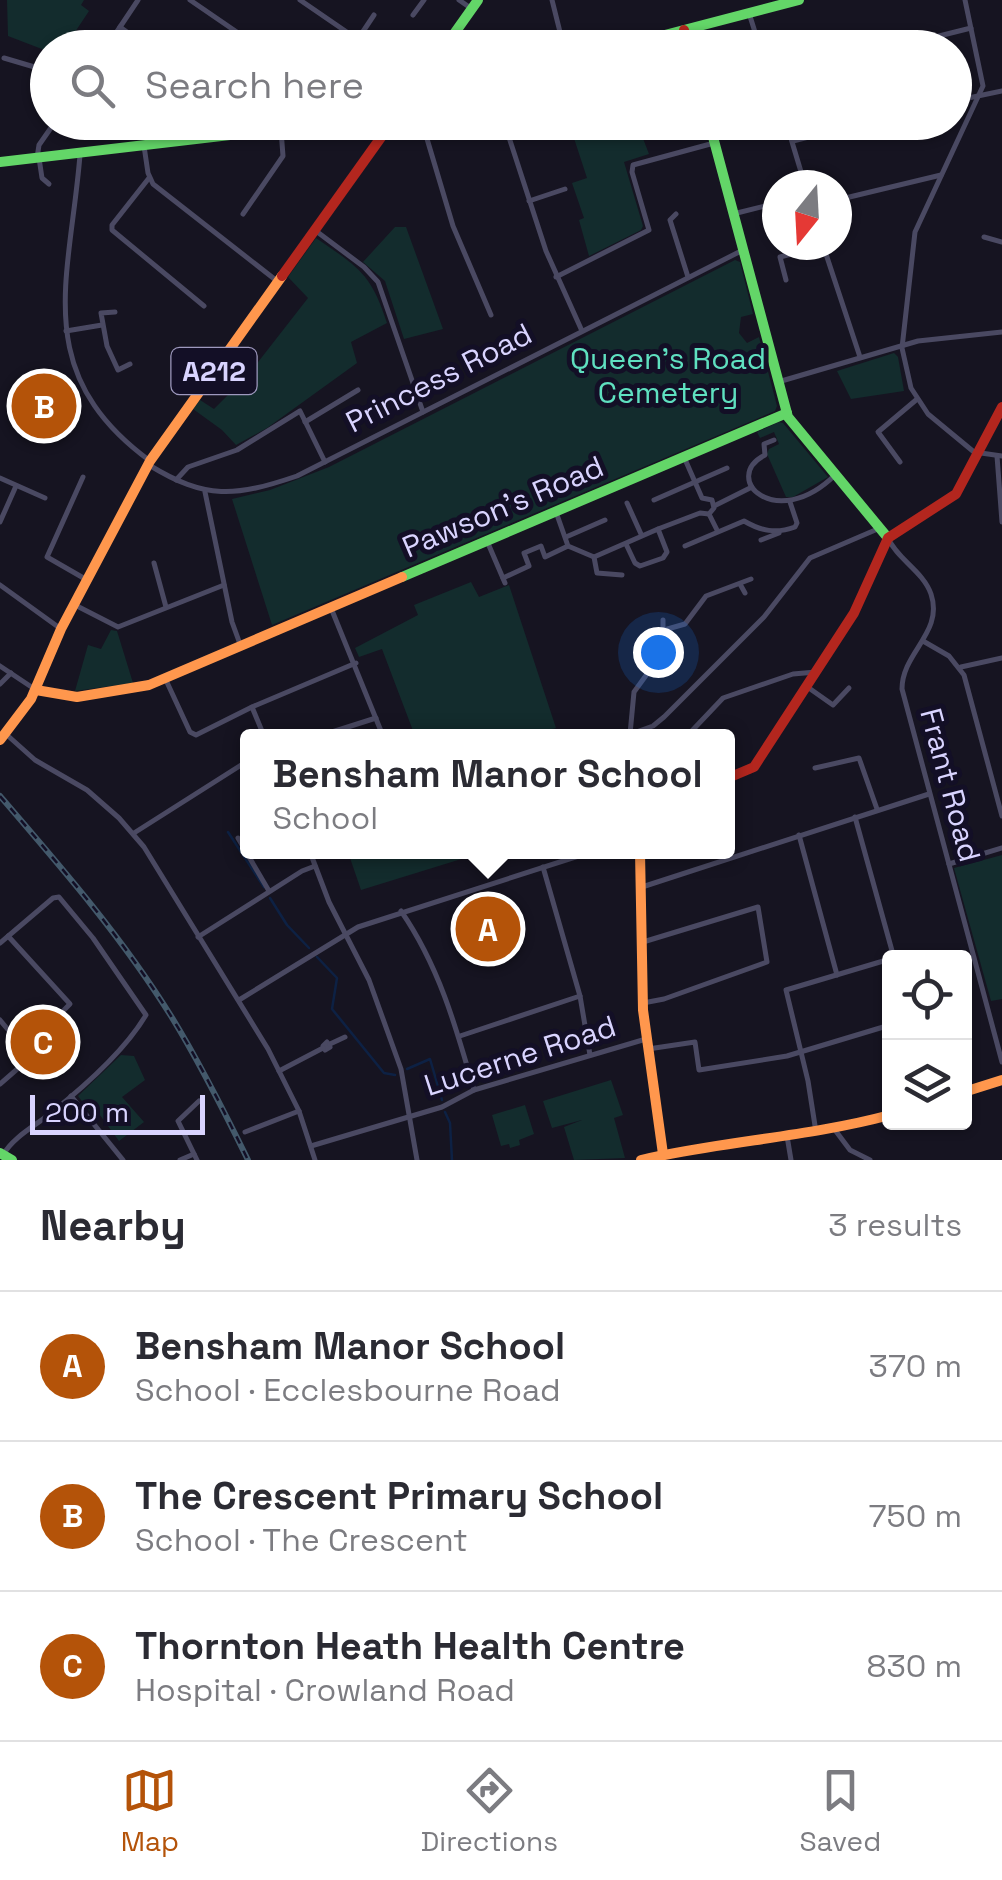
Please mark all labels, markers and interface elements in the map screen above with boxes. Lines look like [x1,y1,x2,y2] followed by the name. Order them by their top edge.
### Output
[30,30,972,140] search box
[65,58,120,113] icon: search
[145,61,364,109] text: Search here
[762,170,852,260] north arrow
[339,314,538,441] street label: Princess Road
[570,339,766,412] park label: Queen's Road Cemetery
[172,348,256,394] road number: A212
[12,368,76,444] pin: B
[396,447,609,566] street label: Pawson's Road
[633,627,684,678] your location
[911,704,990,866] street label: Frant Road
[240,729,735,859] popup
[272,750,703,798] text: Bensham Manor School
[272,798,378,838] text: School
[456,892,520,966] pin: A
[882,950,972,1130] map controls
[882,950,972,1040] button: locate
[10,1004,76,1080] pin: C
[419,1006,621,1105] street label: Lucerne Road
[882,1040,972,1130] button: layers
[30,1090,205,1134] scale bar
[45,1094,129,1130] text: 200 m
[40,1199,186,1252] text: Nearby
[828,1205,962,1245] text: 3 results
[135,1322,565,1370] text: Bensham Manor School
[62,1346,83,1386] text: A
[869,1346,962,1386] text: 370 m
[135,1370,561,1410] text: School · Ecclesbourne Road
[135,1472,663,1520] text: The Crescent Primary School
[62,1496,83,1536] text: B
[869,1496,962,1536] text: 750 m
[135,1520,468,1560] text: School · The Crescent
[135,1622,685,1670] text: Thornton Heath Health Centre
[62,1646,83,1686] text: C
[866,1646,962,1686] text: 830 m
[135,1670,515,1710] text: Hospital · Crowland Road
[121,1763,179,1859] tab: Map
[421,1763,558,1859] tab: Directions
[800,1763,881,1859] tab: Saved

